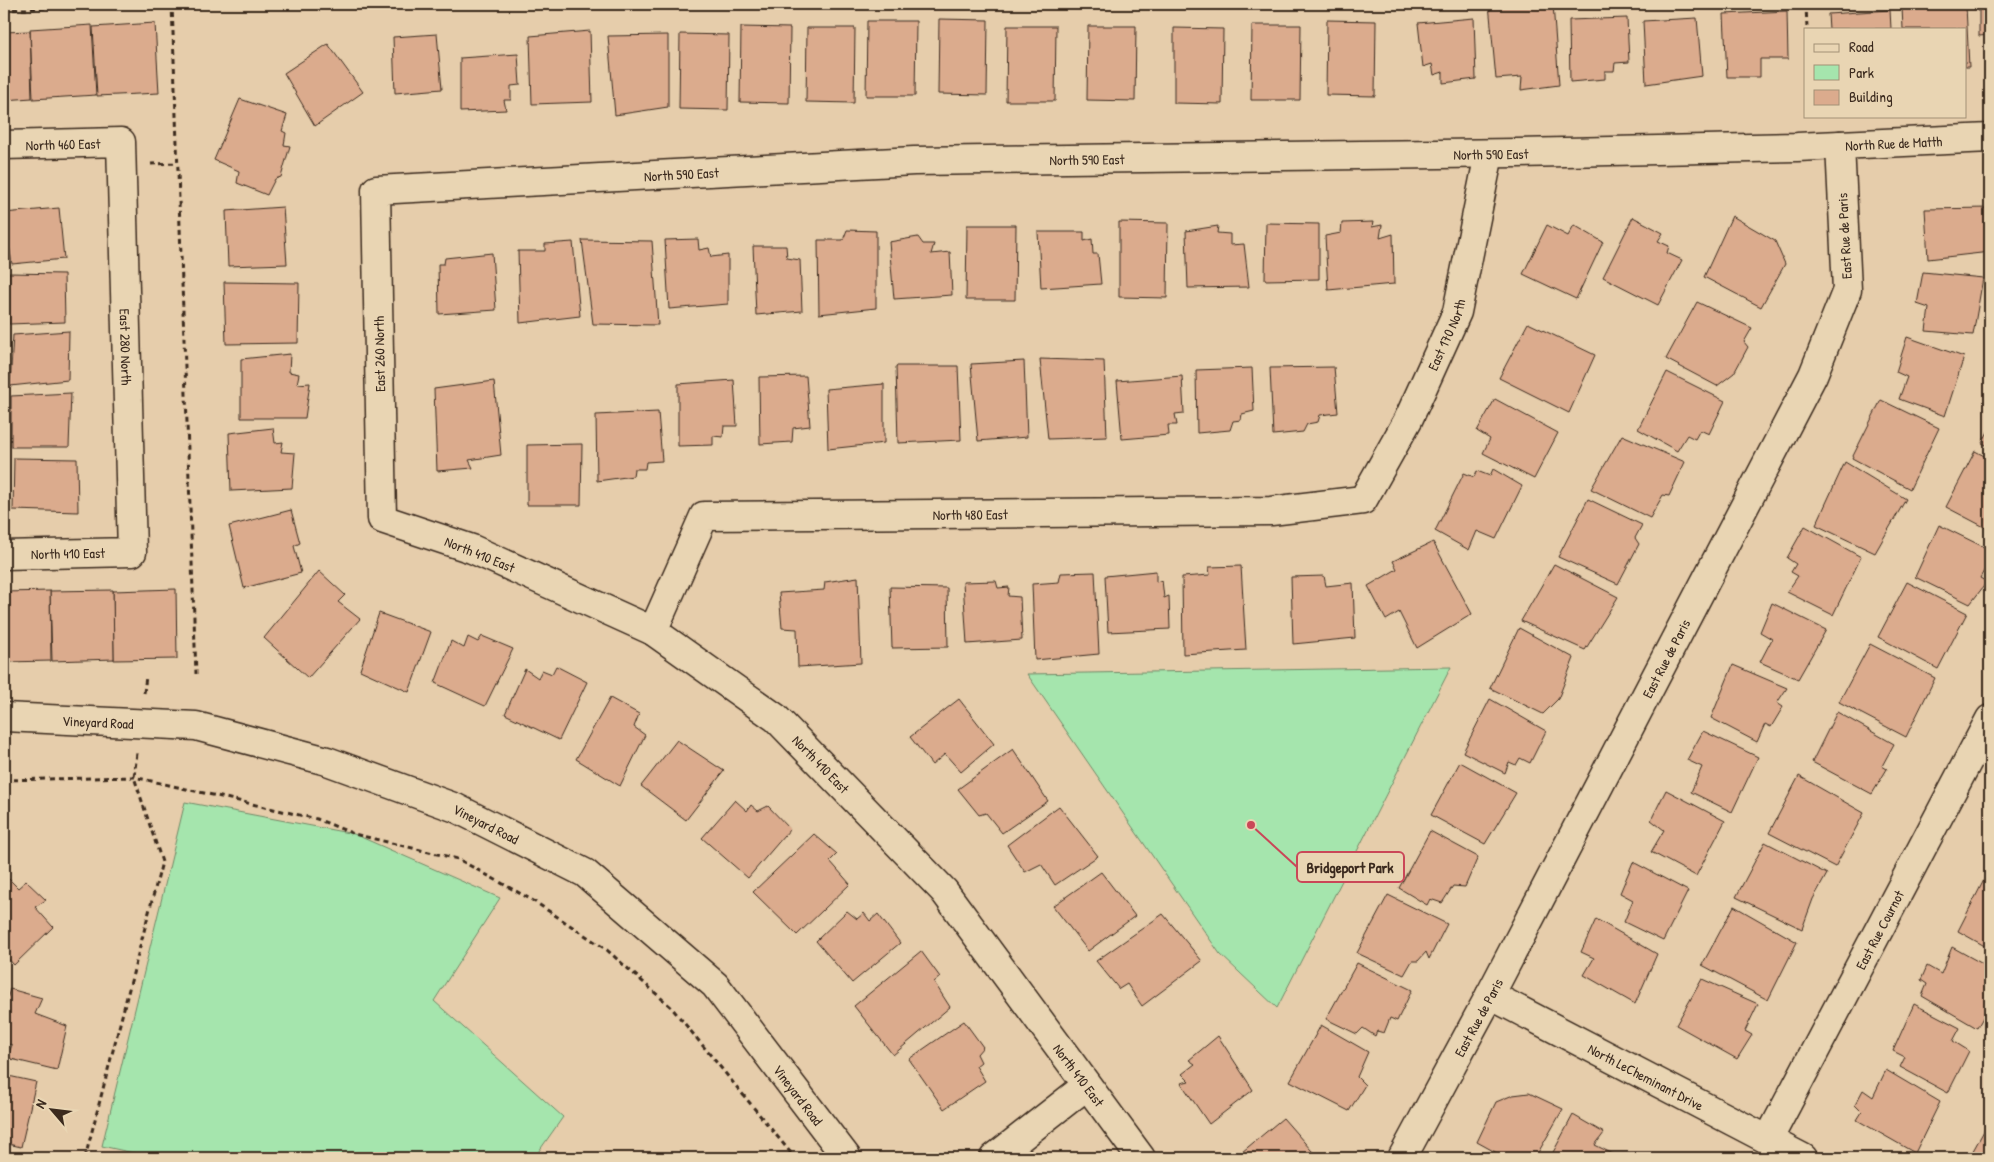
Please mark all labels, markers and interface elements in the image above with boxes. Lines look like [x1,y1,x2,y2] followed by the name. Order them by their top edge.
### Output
[1804,28,1966,118] legend
[1849,36,1874,57] text: Road
[1849,62,1874,83] text: Park
[1849,86,1893,107] text: Building
[1845,131,1943,154] street label: North Rue de Matth
[25,133,101,154] street label: North 460 East
[1453,143,1529,163] street label: North 590 East
[1049,149,1125,169] street label: North 590 East
[643,162,719,185] street label: North 590 East
[1832,192,1856,280] street label: East Rue de Paris
[1422,297,1469,373] street label: East 170 North
[116,308,137,385] street label: East 280 North
[369,316,389,392] street label: East 260 North
[933,504,1008,523] street label: North 480 East
[442,531,518,577] street label: North 410 East
[31,543,105,563] street label: North 410 East
[1637,616,1694,701] street label: East Rue de Paris
[62,710,135,733] street label: Vineyard Road
[788,731,854,797] street label: North 410 East
[450,799,523,848] street label: Vineyard Road
[1297,852,1404,882] callout: Bridgeport Park
[1306,857,1394,879] text: Bridgeport Park
[1850,886,1908,972] street label: East Rue Cournot
[1449,975,1507,1060] street label: East Rue de Paris
[1585,1038,1707,1114] street label: North LeCheminant Drive
[1049,1040,1109,1110] street label: North 410 East
[769,1060,828,1129] street label: Vineyard Road
[28,1084,78,1134] north arrow
[30,1095,50,1111] text: N

